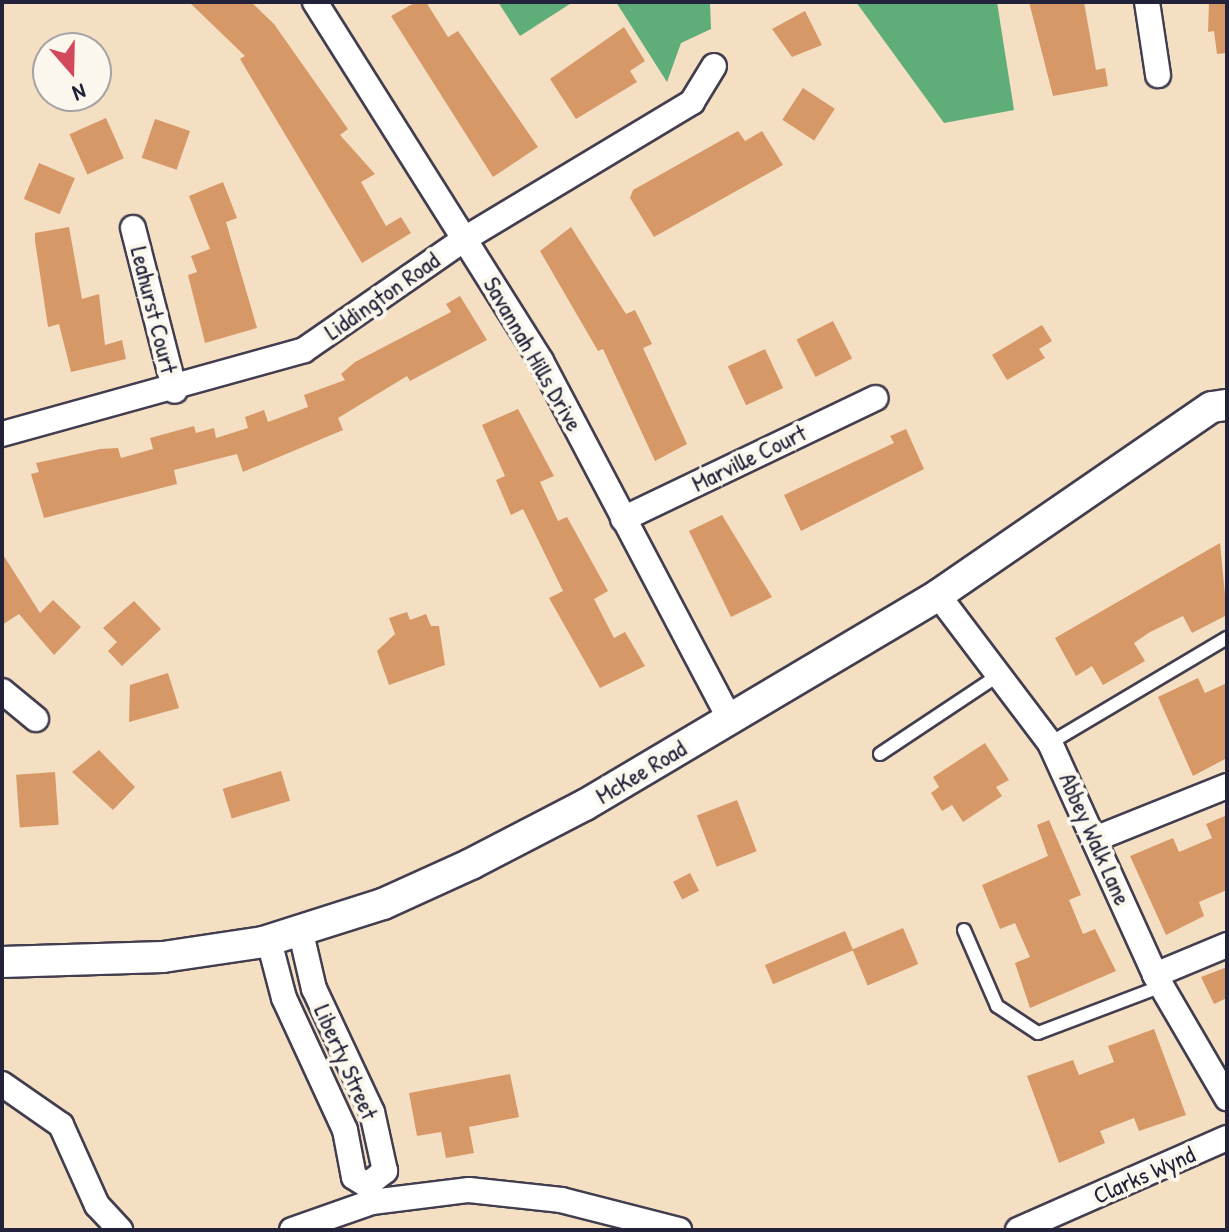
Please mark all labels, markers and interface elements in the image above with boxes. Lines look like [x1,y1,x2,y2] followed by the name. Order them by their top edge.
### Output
[32,32,112,112] north arrow
[69,77,90,109] text: N
[124,244,184,376] street label: Leahurst Court
[319,246,445,346] street label: Liddington Road
[477,272,589,436] street label: Savannah Hills Drive
[687,418,811,498] street label: Marville Court
[591,734,691,810] street label: McKee Road
[1053,769,1137,909] street label: Abbey Walk Lane
[308,1000,384,1124] street label: Liberty Street
[1089,1140,1199,1210] street label: Clarks Wynd

